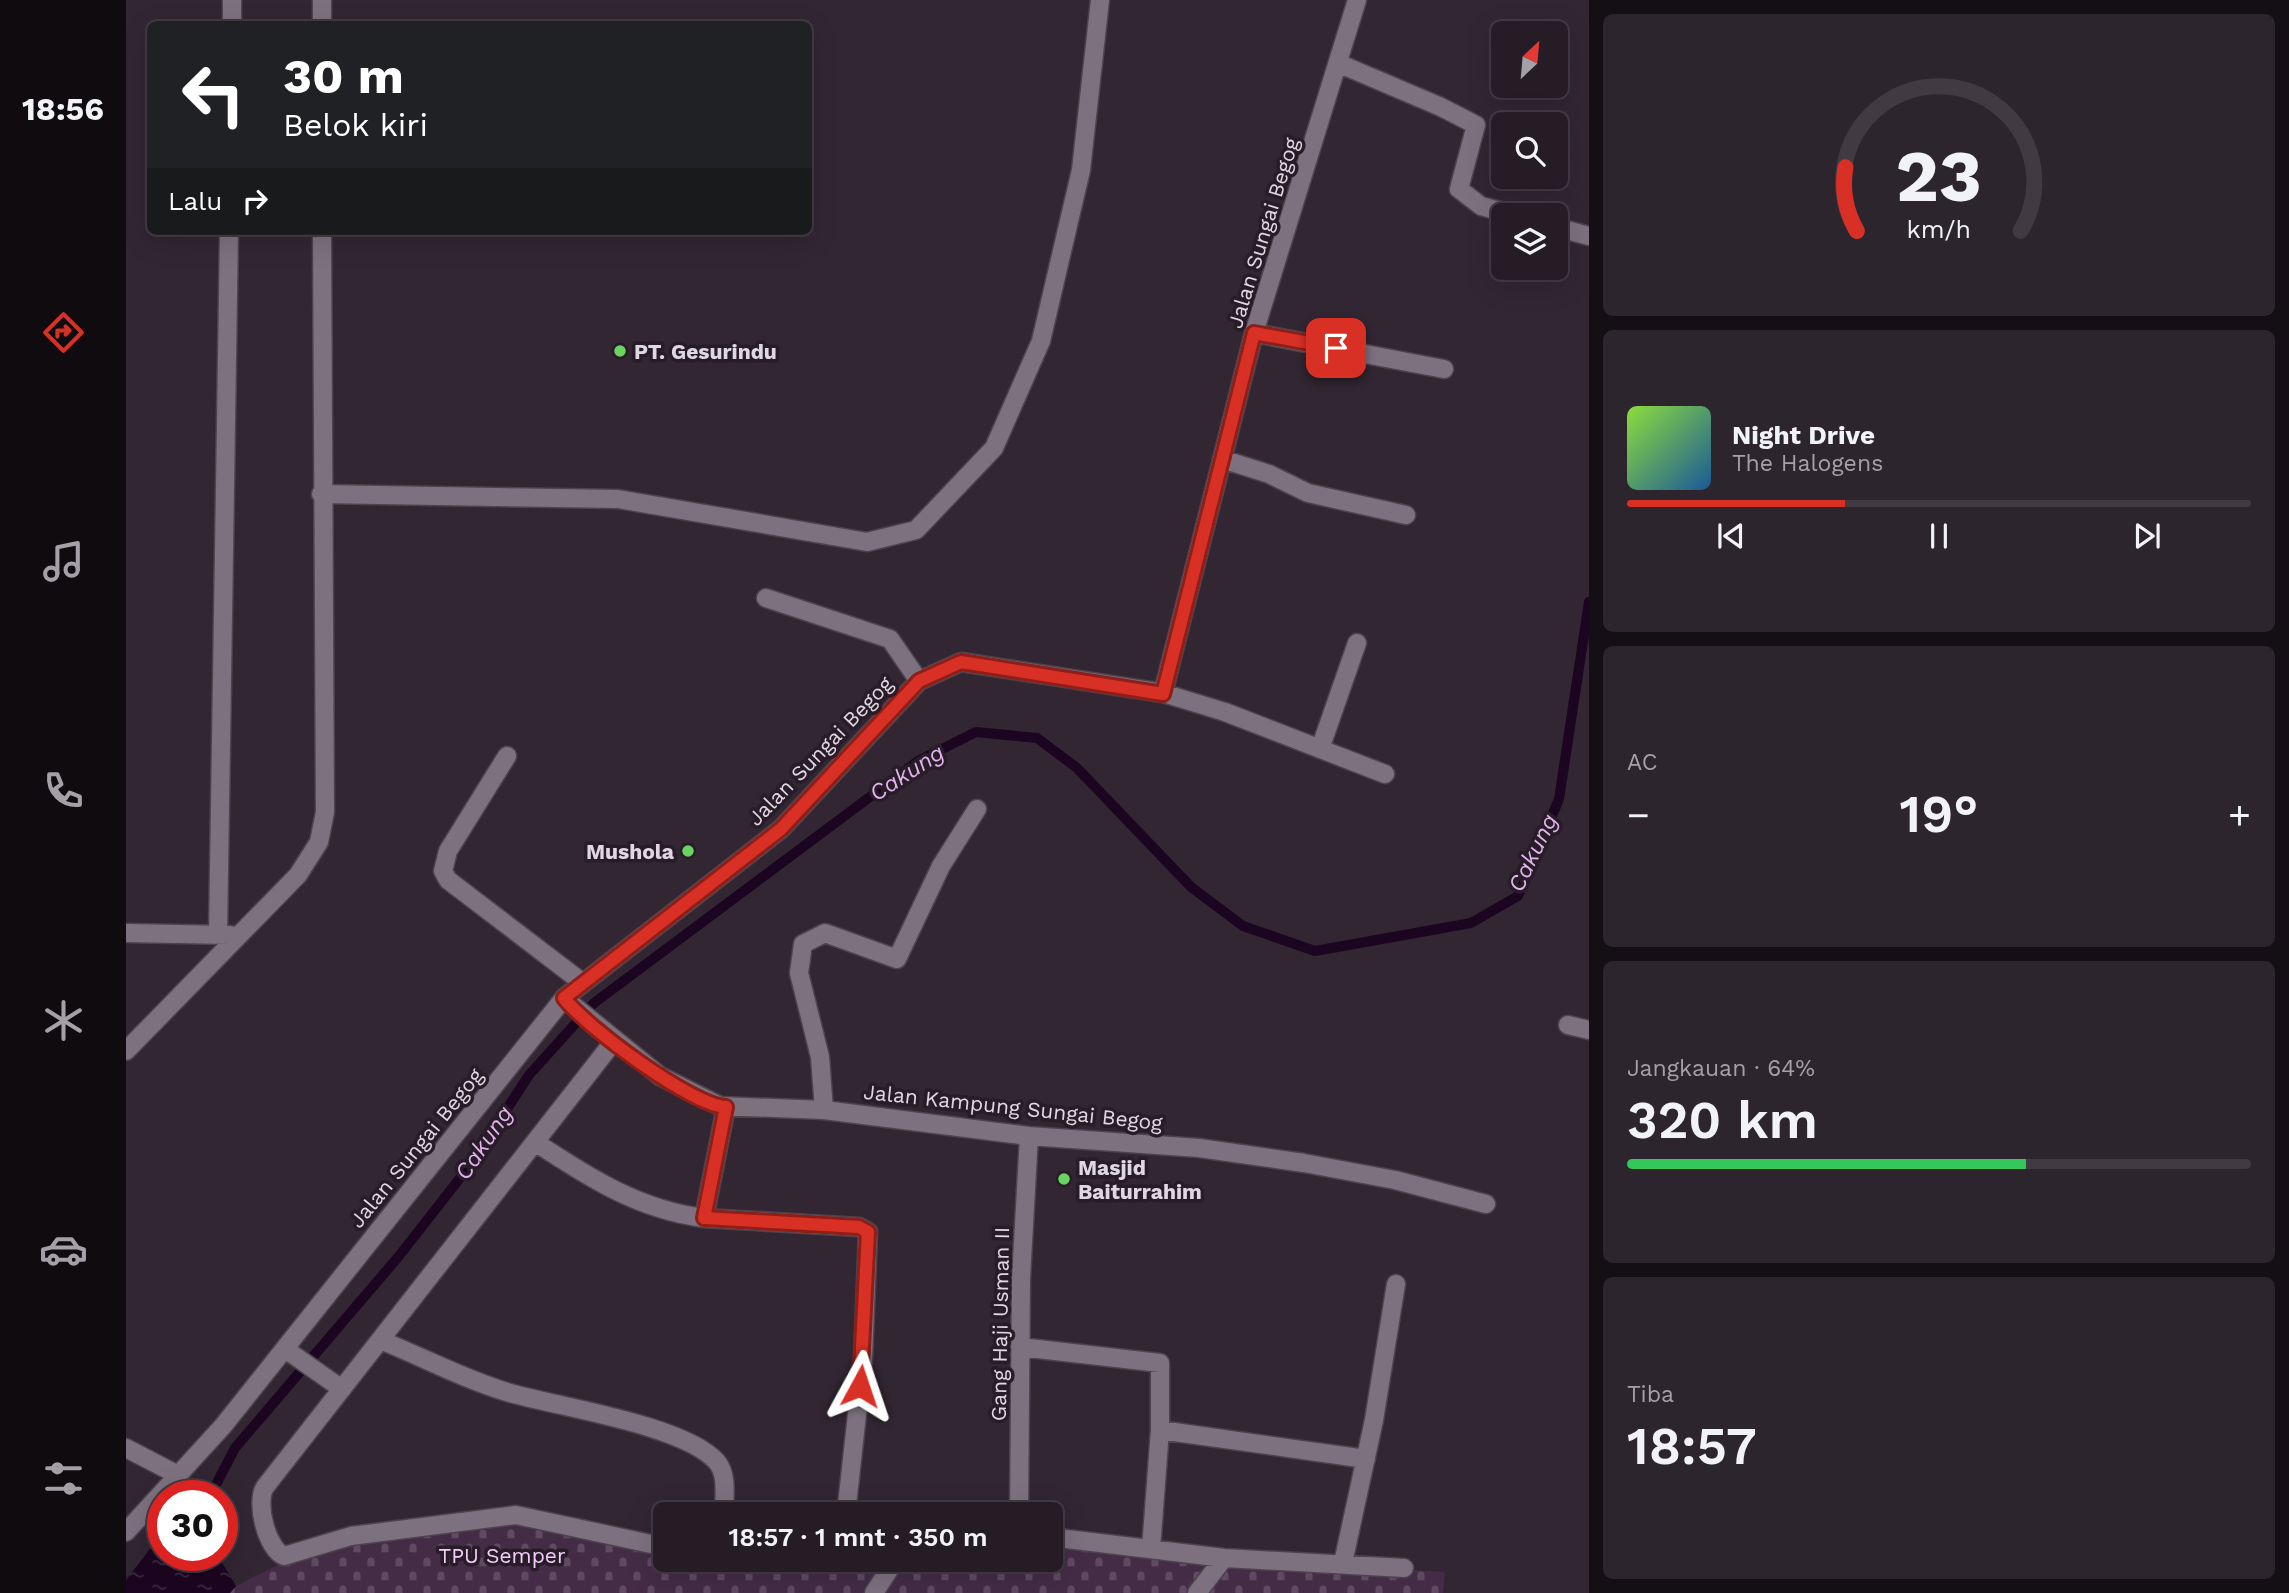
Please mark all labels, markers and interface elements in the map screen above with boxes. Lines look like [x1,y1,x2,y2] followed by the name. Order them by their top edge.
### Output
[1491,21,1568,98] north arrow
[1491,21,1568,280] map controls
[283,47,404,105] text: 30 m
[168,49,259,140] icon: left
[22,90,104,128] text: 18:56
[283,106,428,144] text: Belok kiri
[1491,112,1568,189] button: search
[1896,133,1982,219] text: 23
[1222,134,1304,331] street label: Jalan Sungai Begog
[236,182,274,220] icon: right
[168,186,222,216] text: Lalu
[1491,203,1568,280] button: layers
[1907,215,1971,244] text: km/h
[39,308,88,357] icon: directions
[1306,318,1366,378] pin
[1317,329,1355,367] icon: arrive
[634,339,777,364] place label: PT. Gesurindu
[612,343,628,359] marker: PT. Gesurindu
[1732,420,1875,450] text: Night Drive
[1732,450,1883,477] text: The Halogens
[1712,517,1750,555] icon: previous
[1920,517,1958,555] icon: pause
[2128,517,2166,555] icon: next
[39,537,88,586] icon: music
[742,671,898,831] street label: Jalan Sungai Begog
[865,739,949,807] water label: Cakung
[1627,749,1657,776] text: AC
[39,766,88,815] icon: phone
[1900,784,1978,845] text: 19°
[1627,793,1650,837] text: −
[2228,793,2251,837] text: +
[1503,809,1563,897] water label: Cakung
[586,839,675,864] place label: Mushola
[680,843,696,859] marker: Mushola
[39,996,88,1045] icon: climate
[1627,1055,1815,1082] text: Jangkauan · 64%
[344,1063,488,1233] street label: Jalan Sungai Begog
[862,1079,1165,1135] street label: Jalan Kampung Sungai Begog
[1627,1090,1818,1151] text: 320 km
[449,1101,519,1185] water label: Cakung
[1078,1155,1202,1204] place label: Masjid Baiturrahim
[1056,1171,1072,1187] marker: Masjid Baiturrahim
[39,1225,88,1274] icon: car
[986,1227,1014,1421] street label: Gang Haji Usman II
[823,1349,897,1423] position arrow
[1627,1381,1674,1408] text: Tiba
[1627,1416,1757,1477] text: 18:57
[39,1454,88,1503] icon: filters
[147,1480,238,1571] speed limit sign: 30
[729,1522,987,1552] text: 18:57 · 1 mnt · 350 m
[439,1543,566,1568] park label: TPU Semper

